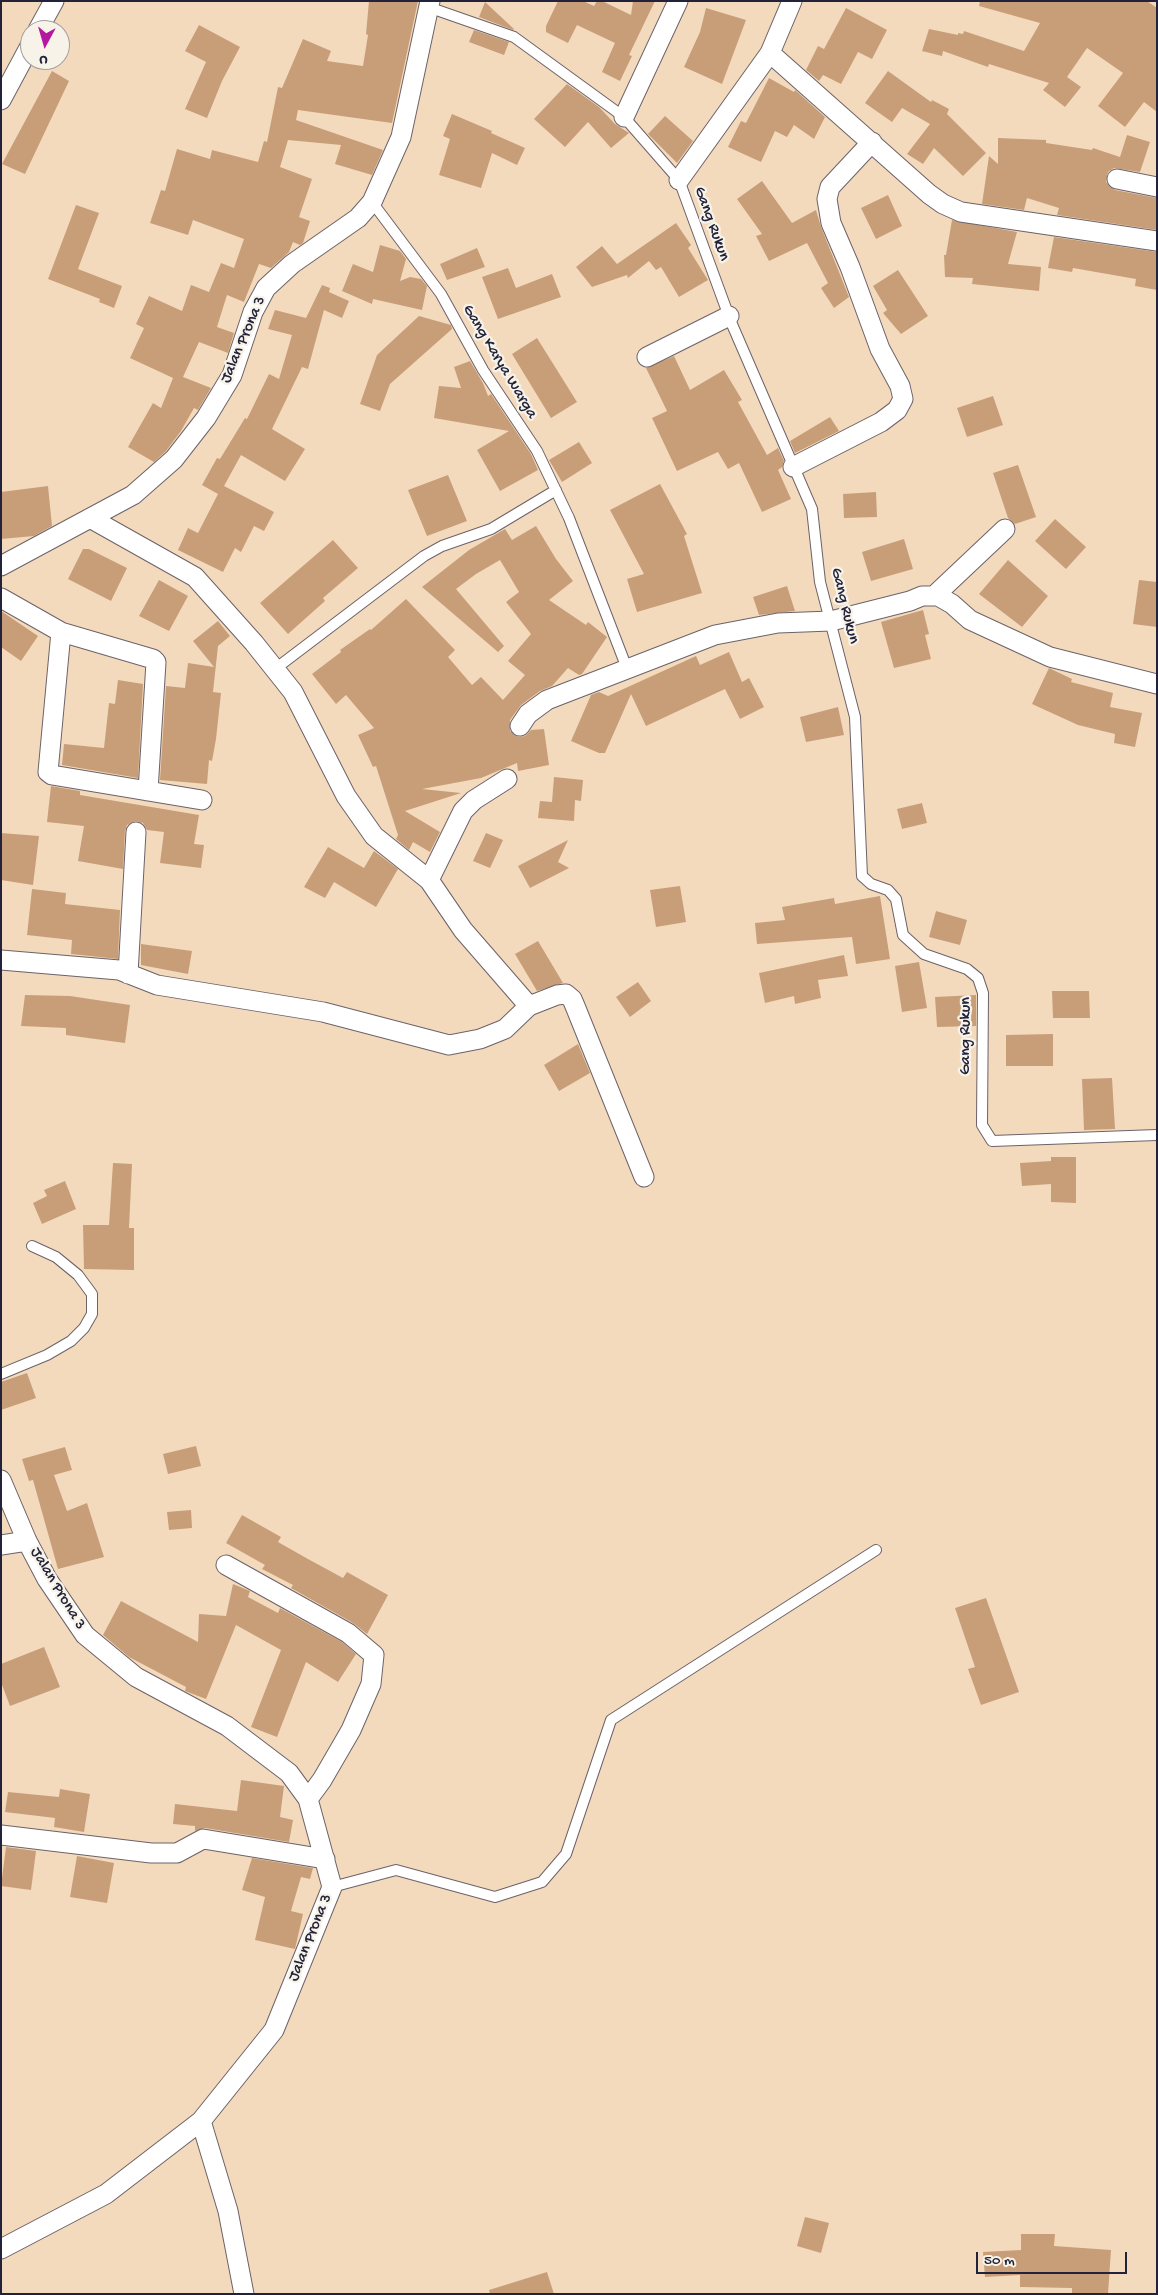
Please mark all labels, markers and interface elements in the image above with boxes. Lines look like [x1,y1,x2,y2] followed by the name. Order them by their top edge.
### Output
[20,20,70,70] north arrow
[39,51,48,68] text: U
[689,184,733,264] street label: Gang Rukun
[217,294,271,386] street label: Jalan Prona 3
[457,302,541,422] street label: Gang Karya Warga
[825,566,863,646] street label: Gang Rukun
[957,997,977,1075] street label: Gang Rukun
[25,1544,89,1634] street label: Jalan Prona 3
[285,1892,337,1984] street label: Jalan Prona 3
[978,2242,1129,2274] scale bar
[984,2252,1015,2270] text: 50 m

